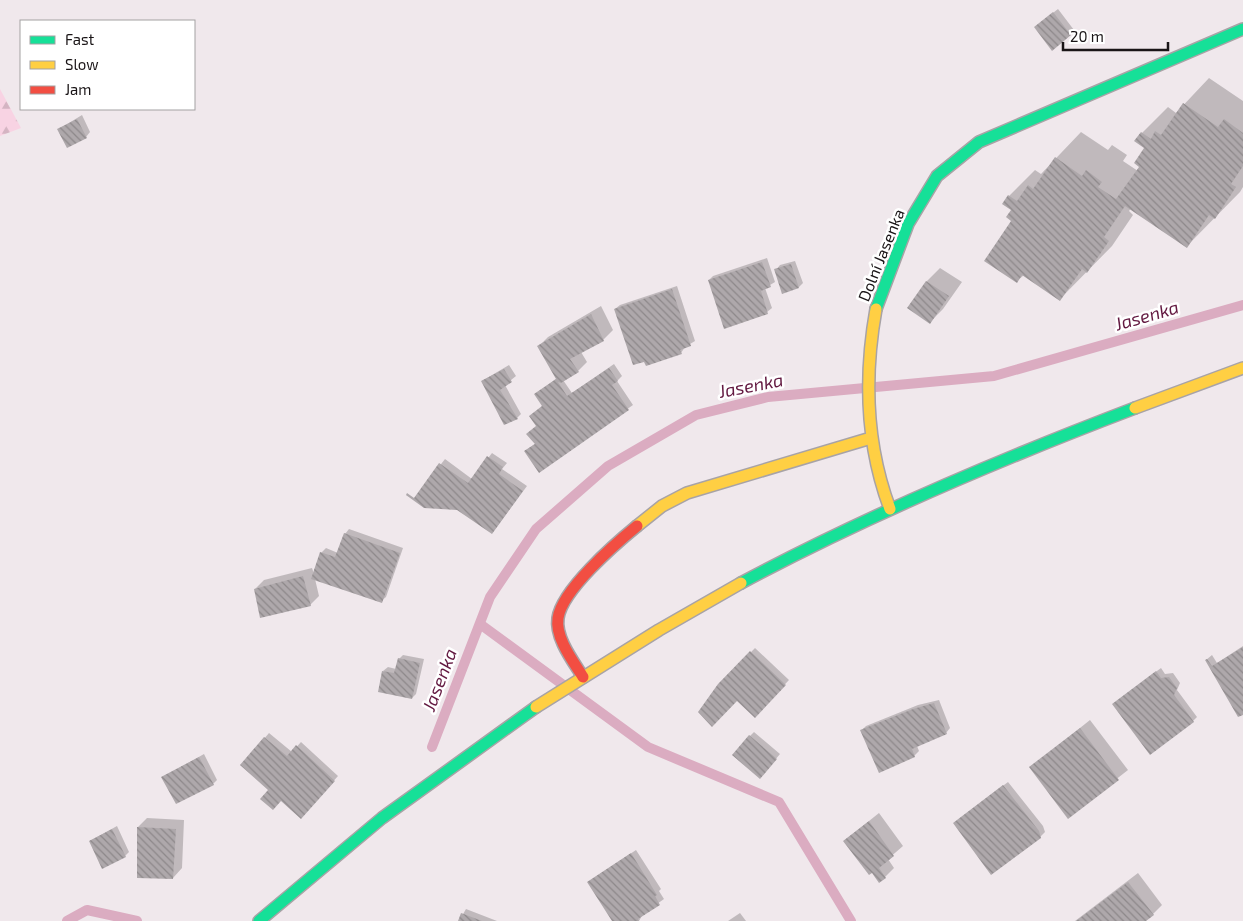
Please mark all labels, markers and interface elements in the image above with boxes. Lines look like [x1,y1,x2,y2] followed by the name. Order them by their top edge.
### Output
[20,20,195,110] legend
[1063,20,1168,52] scale bar
[1070,27,1104,45] text: 20 m
[65,30,95,48] text: Fast
[65,55,99,73] text: Slow
[65,80,91,98] text: Jam
[853,206,908,304] street label: Dolní Jasenka
[1111,295,1181,335] water label: Jasenka
[716,368,785,402] water label: Jasenka
[417,645,461,715] water label: Jasenka

